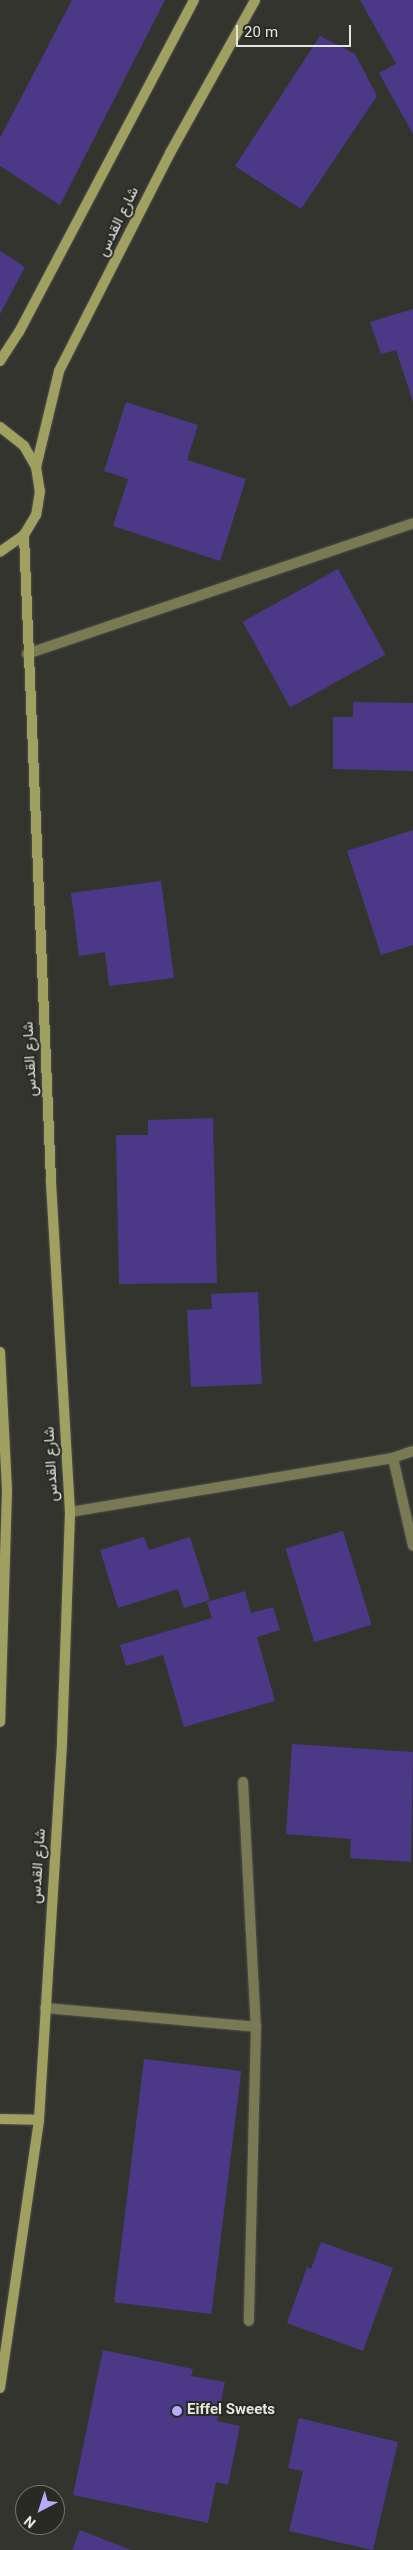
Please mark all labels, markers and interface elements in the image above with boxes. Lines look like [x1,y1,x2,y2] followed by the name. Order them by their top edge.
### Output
[238,15,353,47] scale bar
[244,22,278,45] text: 20 m
[94,184,144,260] street label: شارع القدس
[20,1021,42,1097] street label: شارع القدس
[41,1426,63,1502] street label: شارع القدس
[27,1828,51,1904] street label: شارع القدس
[187,2402,275,2420] place label: Eiffel Sweets
[171,2405,183,2417] marker: Eiffel Sweets
[15,2485,65,2535] north arrow
[20,2509,42,2532] text: N

